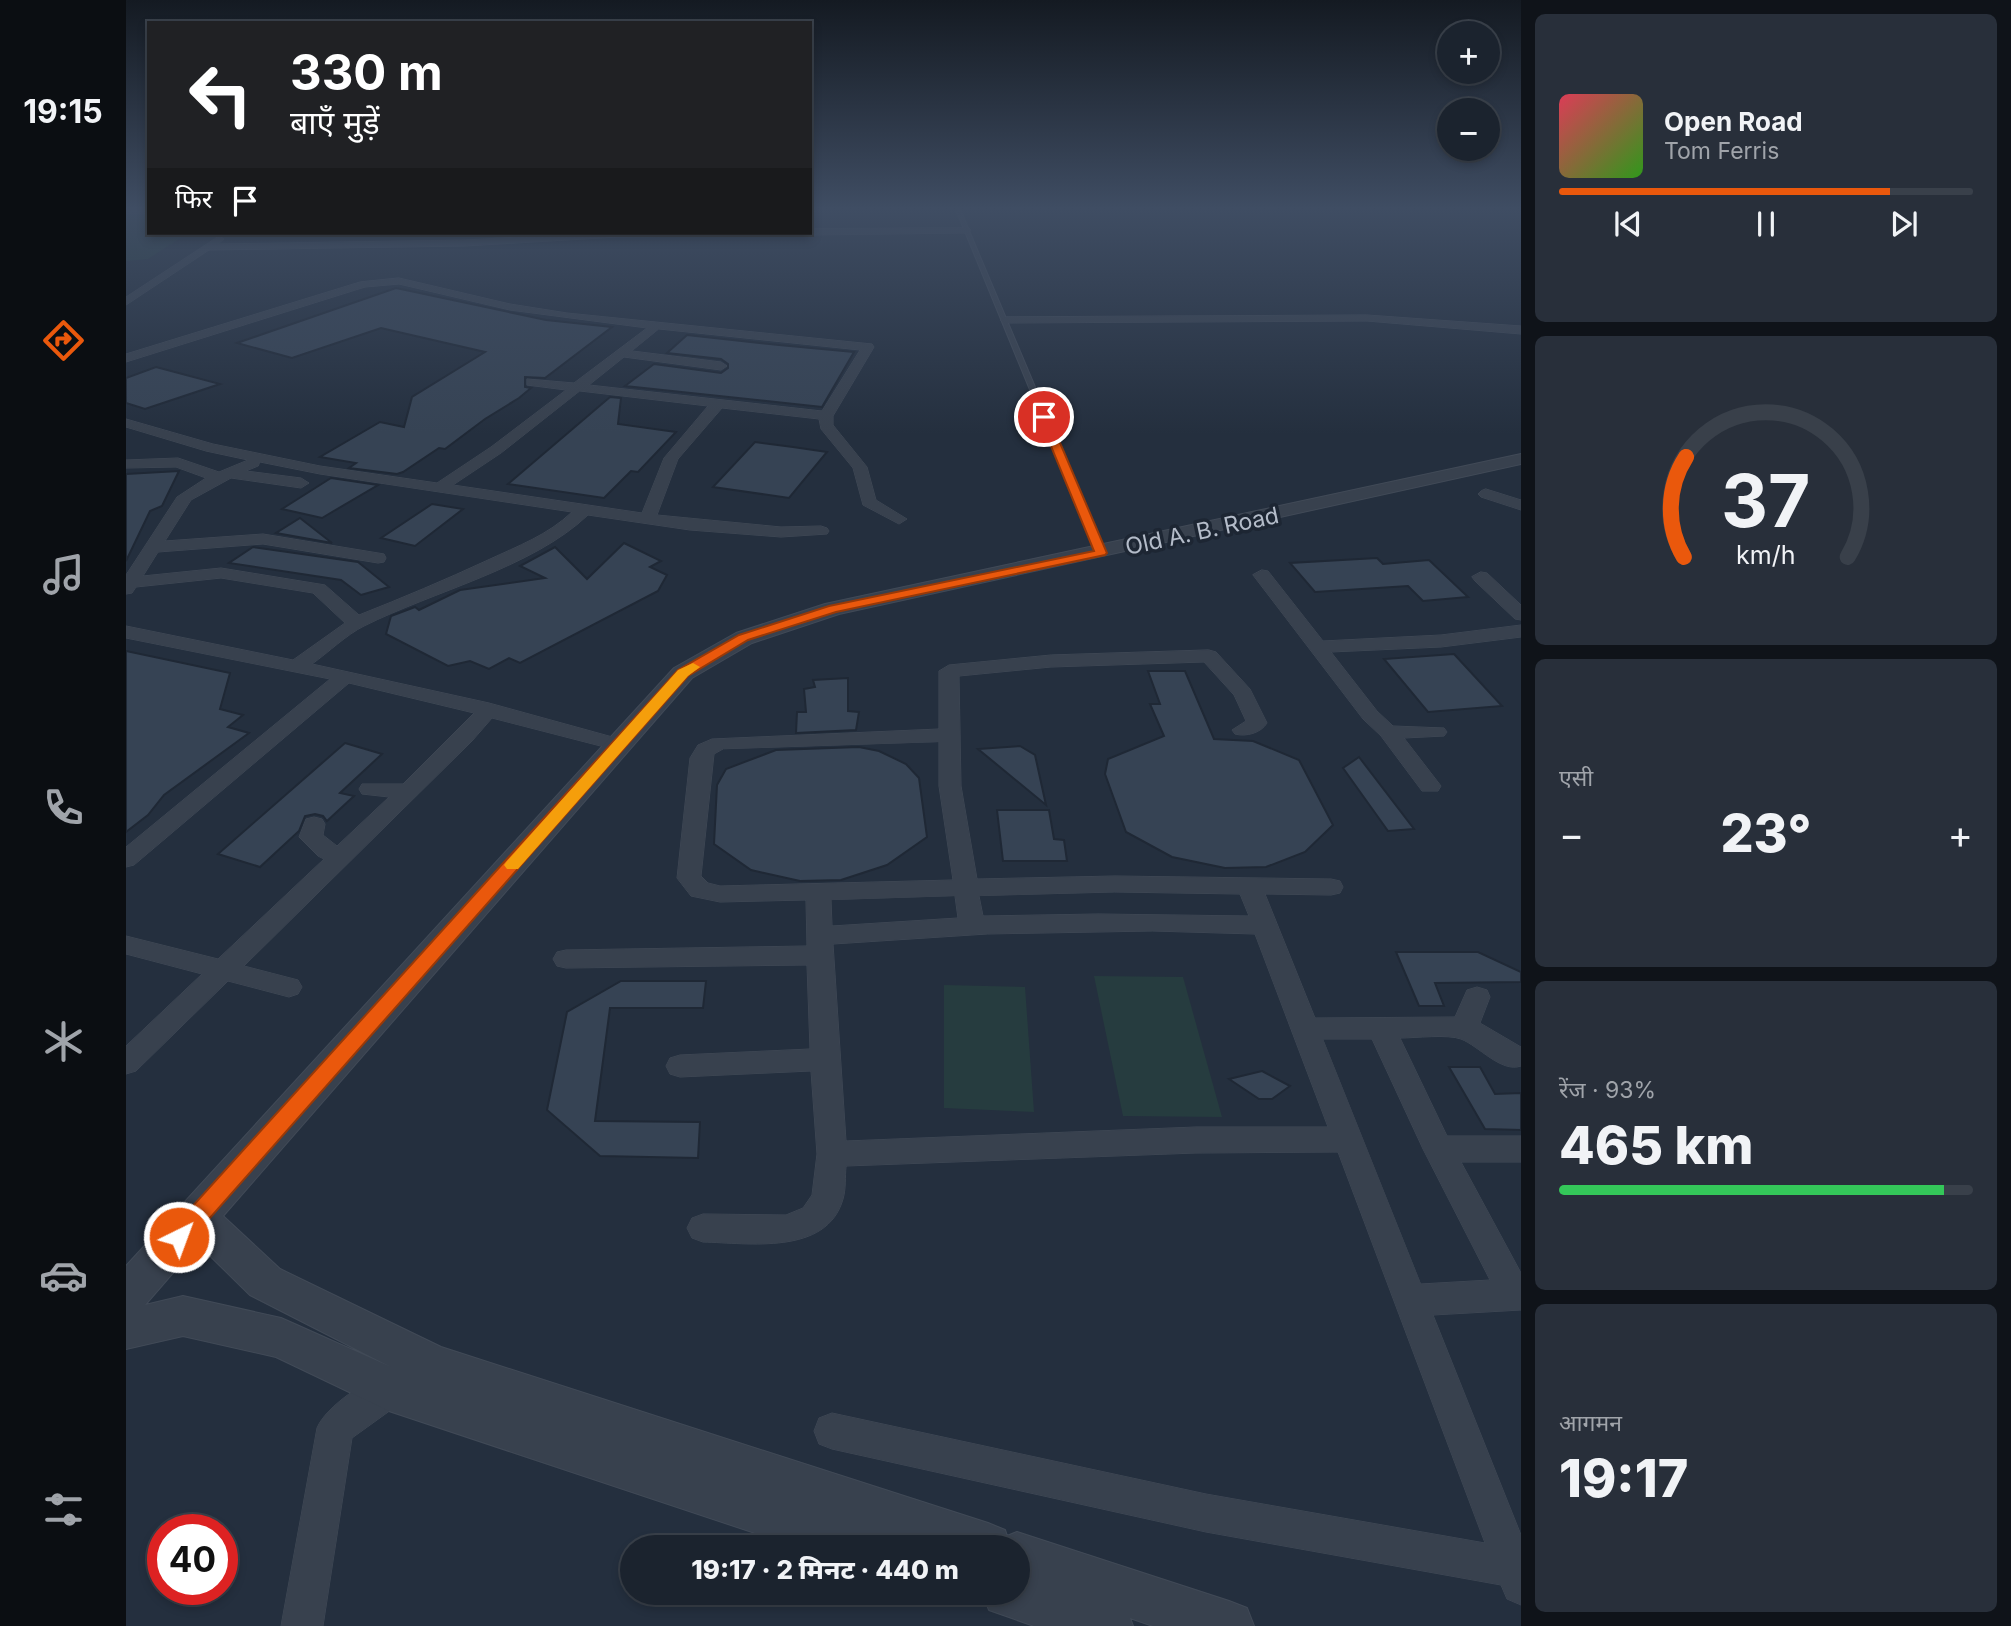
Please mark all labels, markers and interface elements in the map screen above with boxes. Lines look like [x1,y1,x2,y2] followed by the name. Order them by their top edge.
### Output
[1437,21,1500,161] map controls
[1437,21,1500,84] button: +
[290,43,443,102] text: 330 m
[175,49,266,140] icon: left
[23,92,103,131] text: 19:15
[1437,98,1500,161] button: −
[290,103,380,142] text: बाएँ मुड़ें
[1664,106,1803,137] text: Open Road
[1664,137,1779,165] text: Tom Ferris
[226,182,264,220] icon: arrive
[175,183,212,214] text: फिर
[1609,205,1647,243] icon: previous
[1747,205,1785,243] icon: pause
[1885,205,1923,243] icon: next
[39,316,88,365] icon: directions
[1014,387,1074,447] pin
[1025,398,1063,436] icon: arrive
[1721,456,1811,545] text: 37
[1123,501,1281,561] street label: Old A. B. Road
[1736,539,1796,569] text: km/h
[39,550,88,599] icon: music
[1559,764,1593,792] text: एसी
[39,783,88,832] icon: phone
[1720,802,1812,865] text: 23°
[1559,811,1584,857] text: −
[1948,811,1973,857] text: +
[39,1017,88,1066] icon: climate
[1559,1076,1656,1104] text: रेंज · 93%
[1559,1114,1754,1177] text: 465 km
[142,1200,216,1274] position arrow
[39,1251,88,1300] icon: car
[1559,1409,1622,1437] text: आगमन
[1559,1447,1688,1510] text: 19:17
[39,1485,88,1534] icon: filters
[147,1514,238,1605] speed limit sign: 40
[691,1554,959,1585] text: 19:17 · 2 मिनट · 440 m

